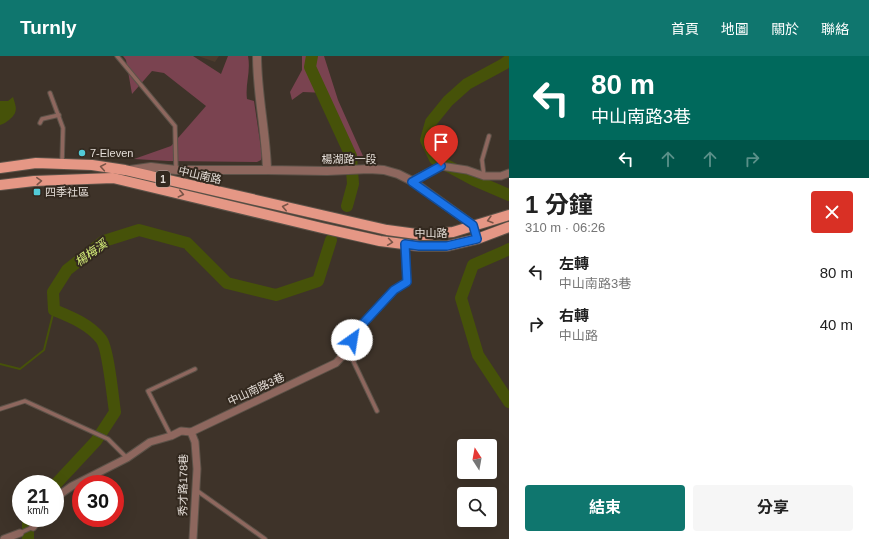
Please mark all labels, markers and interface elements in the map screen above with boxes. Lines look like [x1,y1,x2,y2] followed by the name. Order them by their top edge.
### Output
[20,17,77,38] text: Turnly
[671,21,699,37] text: 首頁
[721,21,749,37] text: 地圖
[771,21,799,37] text: 關於
[821,21,849,37] text: 聯絡
[591,69,655,100] text: 80 m
[525,72,577,124] icon: left
[591,107,691,127] text: 中山南路3巷
[424,125,458,166] pin
[430,131,452,153] icon: arrive
[90,147,133,159] place label: 7-Eleven
[77,148,87,158] marker: 7-Eleven
[615,148,637,170] icon: left
[657,148,679,170] icon: ahead
[699,148,721,170] icon: ahead
[741,148,763,170] icon: right
[322,153,377,165] street label: 楊湖路一段
[100,163,106,172] one-way arrow
[177,164,223,186] street label: 中山南路
[156,171,170,187] road number: 1
[36,177,42,185] one-way arrow
[45,186,89,198] place label: 四季社區
[32,187,42,197] marker: 四季社區
[178,190,184,198] one-way arrow
[525,191,593,218] text: 1 分鐘
[811,191,853,233] button: close
[282,203,288,211] one-way arrow
[487,215,494,224] one-way arrow
[525,220,605,235] text: 310 m · 06:26
[415,227,448,239] street label: 中山路
[72,236,111,269] water label: 楊梅溪
[387,237,393,246] one-way arrow
[559,255,589,272] text: 左轉
[525,261,547,283] icon: left
[820,264,853,281] text: 80 m
[559,276,631,291] text: 中山南路3巷
[559,307,589,324] text: 右轉
[525,313,547,335] icon: right
[820,316,853,333] text: 40 m
[331,319,373,361] position arrow
[559,328,598,343] text: 中山路
[226,371,286,407] street label: 中山南路3巷
[457,439,497,479] north arrow
[457,439,497,527] map controls
[176,454,190,516] street label: 秀才路178巷
[72,475,124,527] speed limit sign: 30
[27,485,49,507] text: 21
[525,485,685,531] button: 結束
[693,485,853,531] button: 分享
[457,487,497,527] button: search
[27,505,49,516] text: km/h

